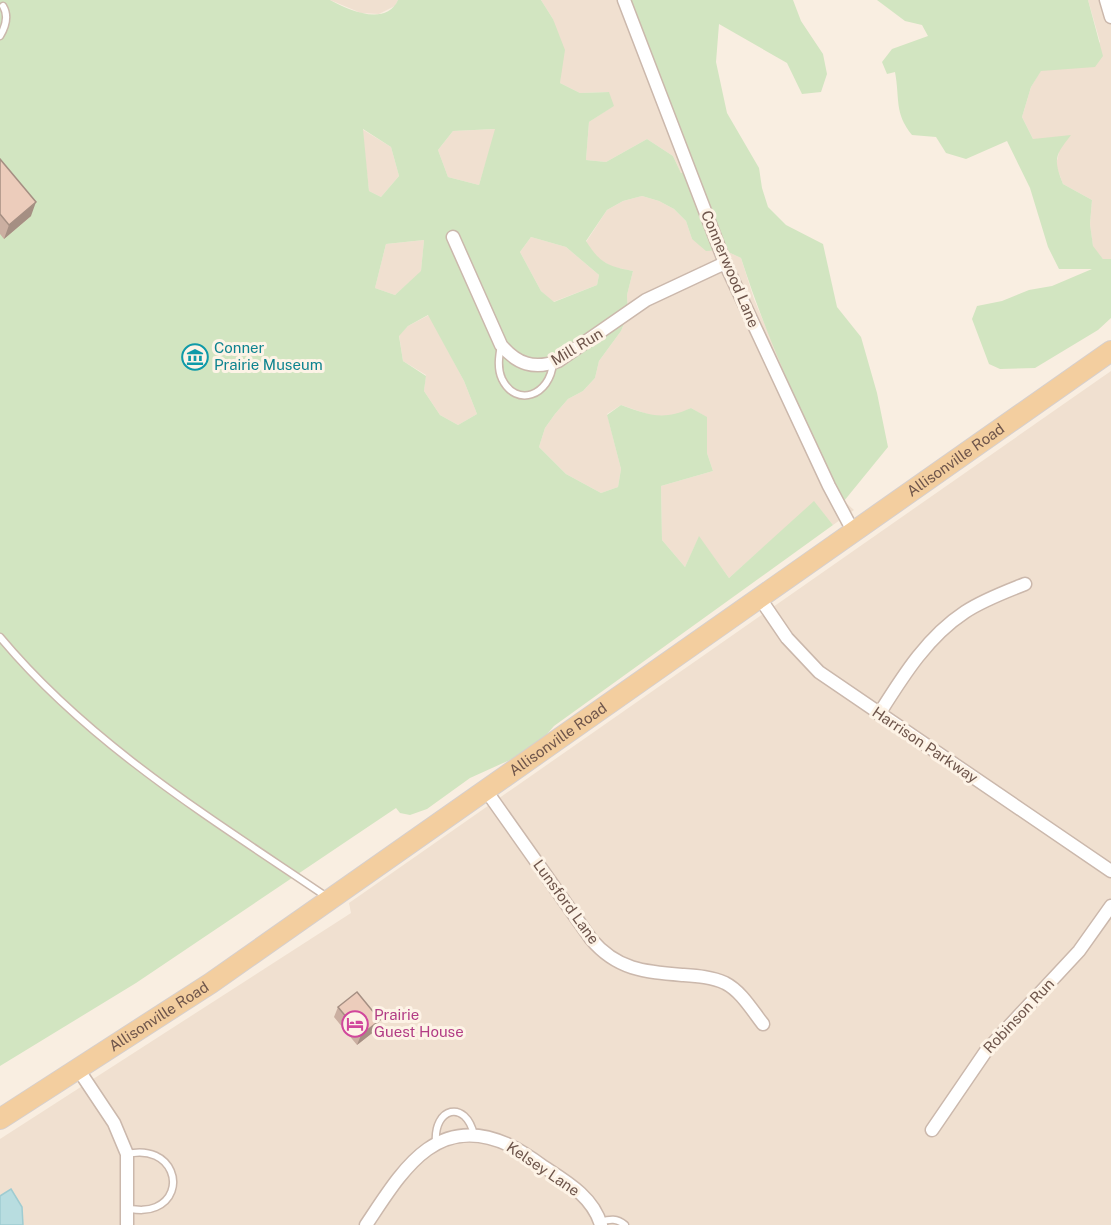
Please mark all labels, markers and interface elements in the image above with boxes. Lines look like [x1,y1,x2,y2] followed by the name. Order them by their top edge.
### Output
[698,208,763,330] street label: Connerwood Lane
[548,325,606,369] street label: Mill Run
[214,339,323,373] place label: Conner Prairie Museum
[180,342,210,372] museum icon: Conner Prairie Museum
[903,420,1007,500] street label: Allisonville Road
[506,699,610,779] street label: Allisonville Road
[869,703,981,786] street label: Harrison Parkway
[530,856,603,947] street label: Lunsford Lane
[980,975,1057,1056] street label: Robinson Run
[106,978,212,1055] street label: Allisonville Road
[374,1006,464,1040] place label: Prairie Guest House
[340,1009,370,1039] hotel icon: Prairie Guest House
[504,1138,583,1199] street label: Kelsey Lane

